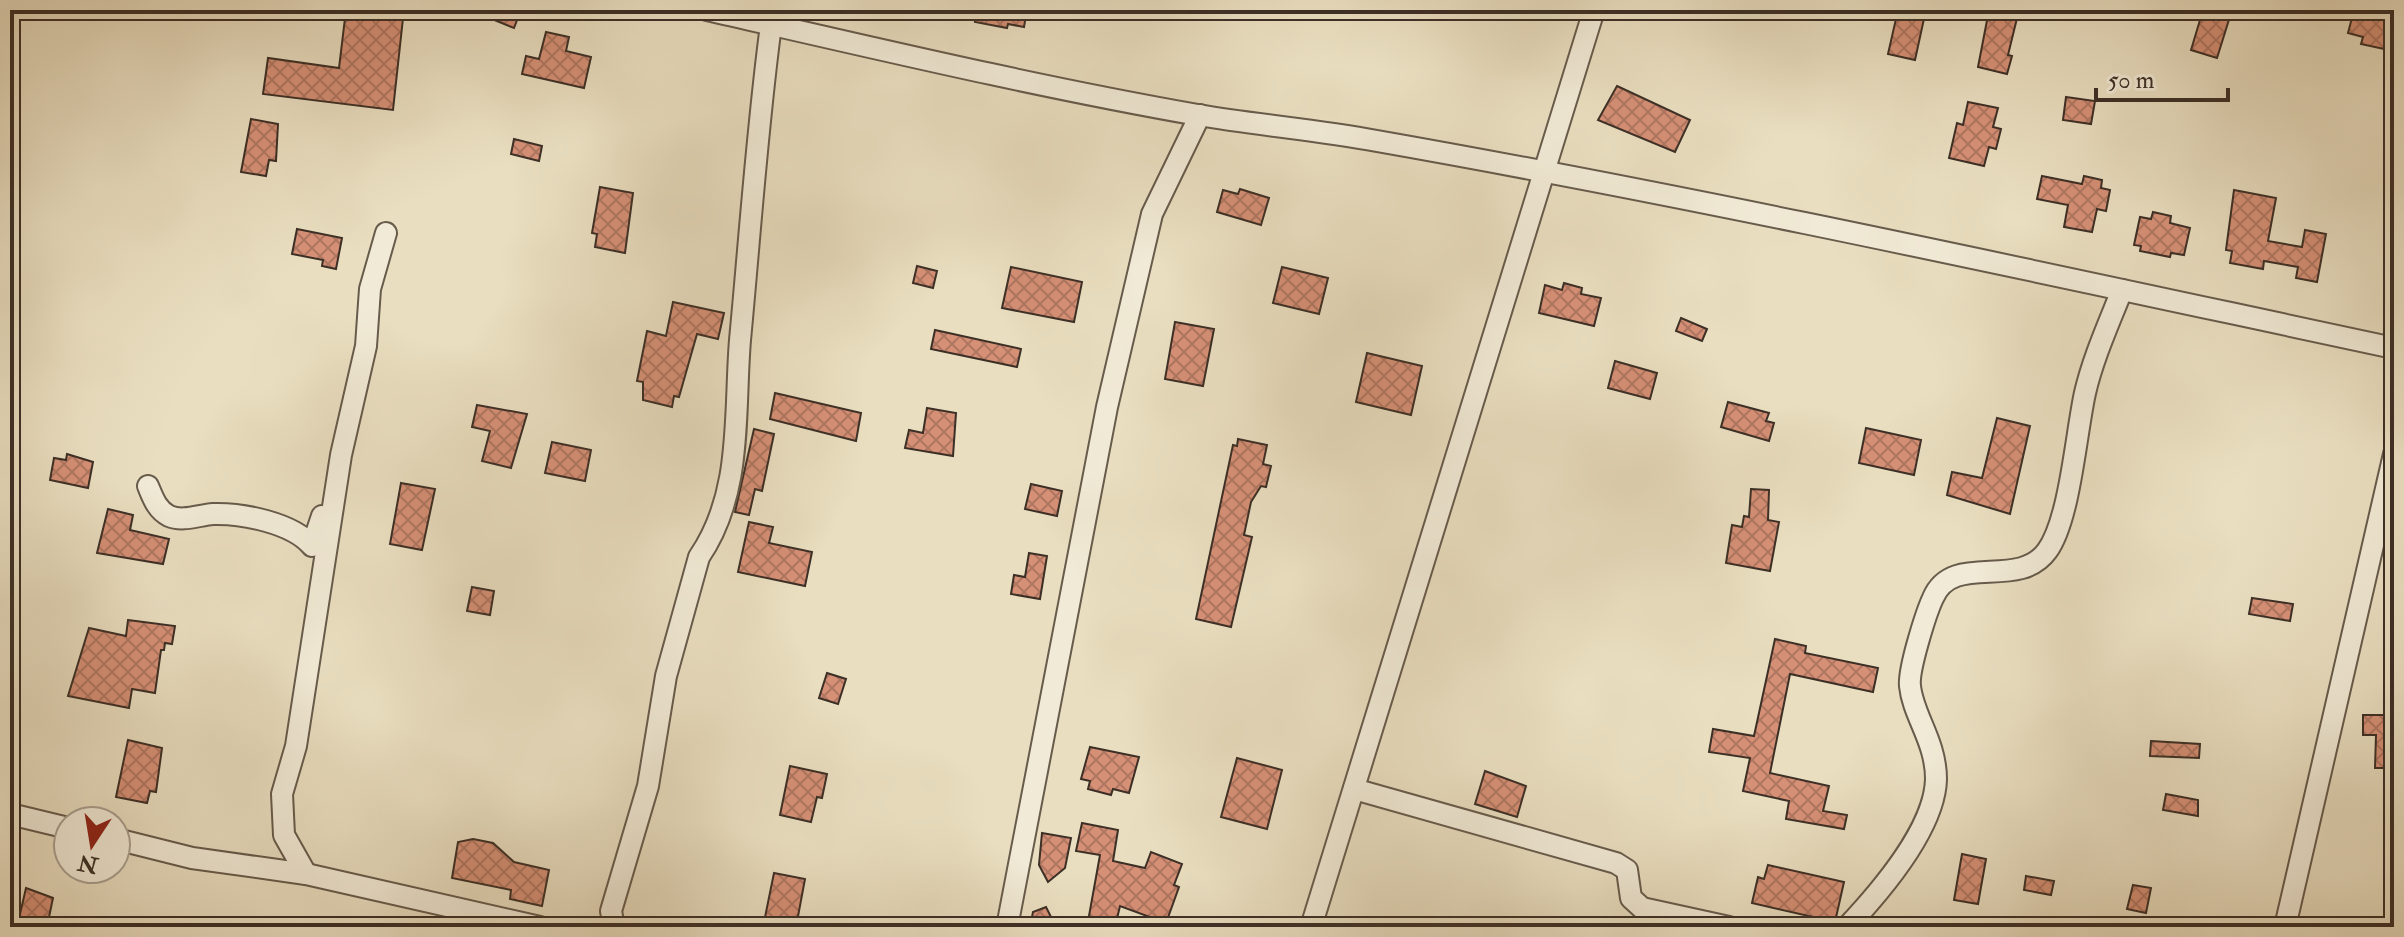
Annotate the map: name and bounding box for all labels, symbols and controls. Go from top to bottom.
scale bar [2096,52,2228,102]
text: 50 m [2108,65,2155,96]
north arrow [52,805,132,885]
text: N [75,848,102,880]

